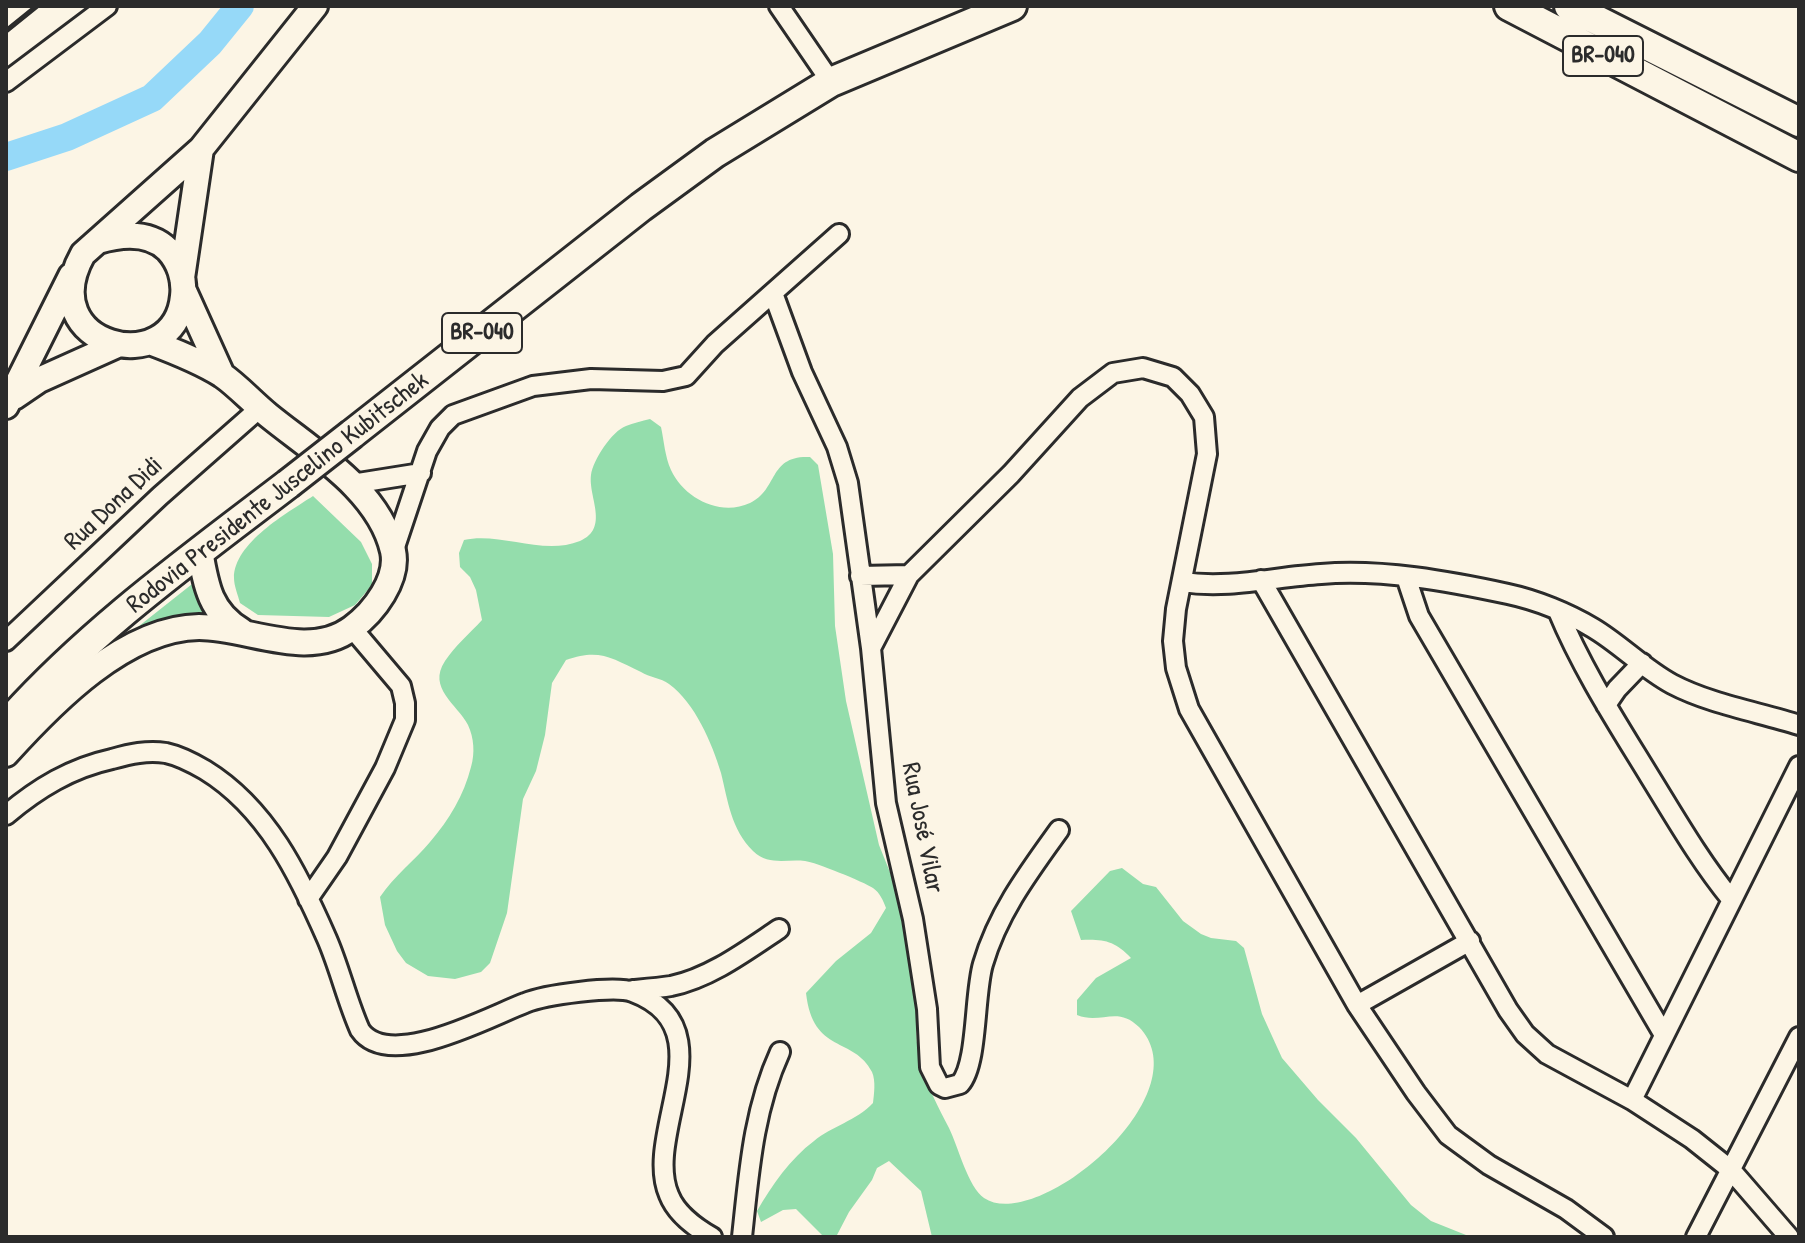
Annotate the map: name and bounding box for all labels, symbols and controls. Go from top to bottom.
road number: BR-040 [1563,36,1643,76]
road number: BR-040 [442,313,522,353]
street label: Rodovia Presidente Juscelino Kubitschek [121,365,435,621]
street label: Rua Dona Didi [58,451,170,557]
street label: Rua José Vilar [894,760,950,896]

